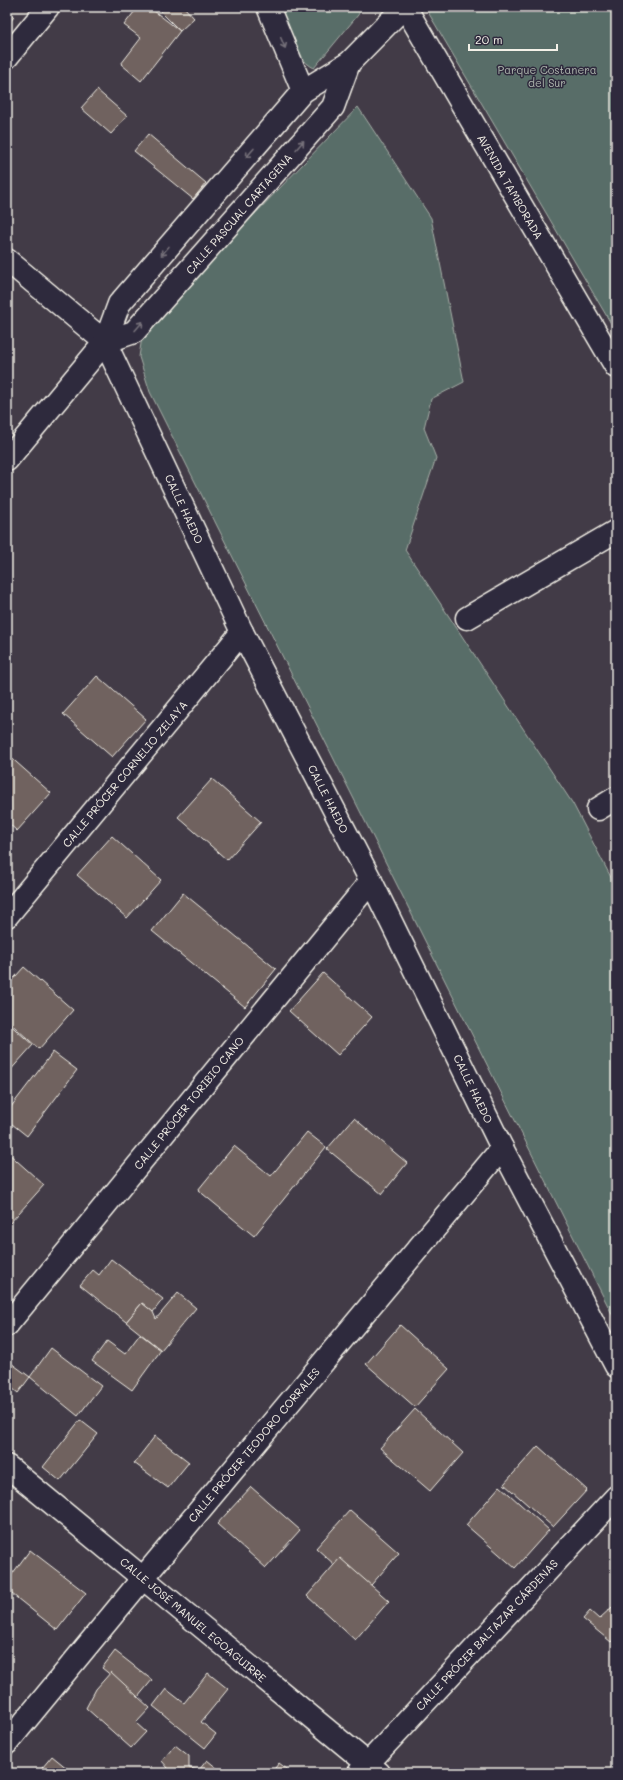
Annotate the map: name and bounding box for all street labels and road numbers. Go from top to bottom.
street label: AVENIDA TAMBORADA [474,132,547,242]
street label: CALLE PASCUAL CARTAGENA [182,150,295,277]
street label: CALLE HAEDO [162,472,207,546]
street label: CALLE PRÓCER CORNELIO ZELAYA [59,697,190,850]
street label: CALLE HAEDO [305,762,352,836]
street label: CALLE PRÓCER TORIBIO CANO [130,1033,247,1172]
street label: CALLE HAEDO [450,1052,497,1126]
street label: CALLE PRÓCER TEODORO CORRALES [184,1364,323,1525]
street label: CALLE JOSÉ MANUEL EGOAGUIRRE [117,1554,270,1685]
street label: CALLE PRÓCER BALTAZAR CÁRDENAS [412,1556,561,1714]

